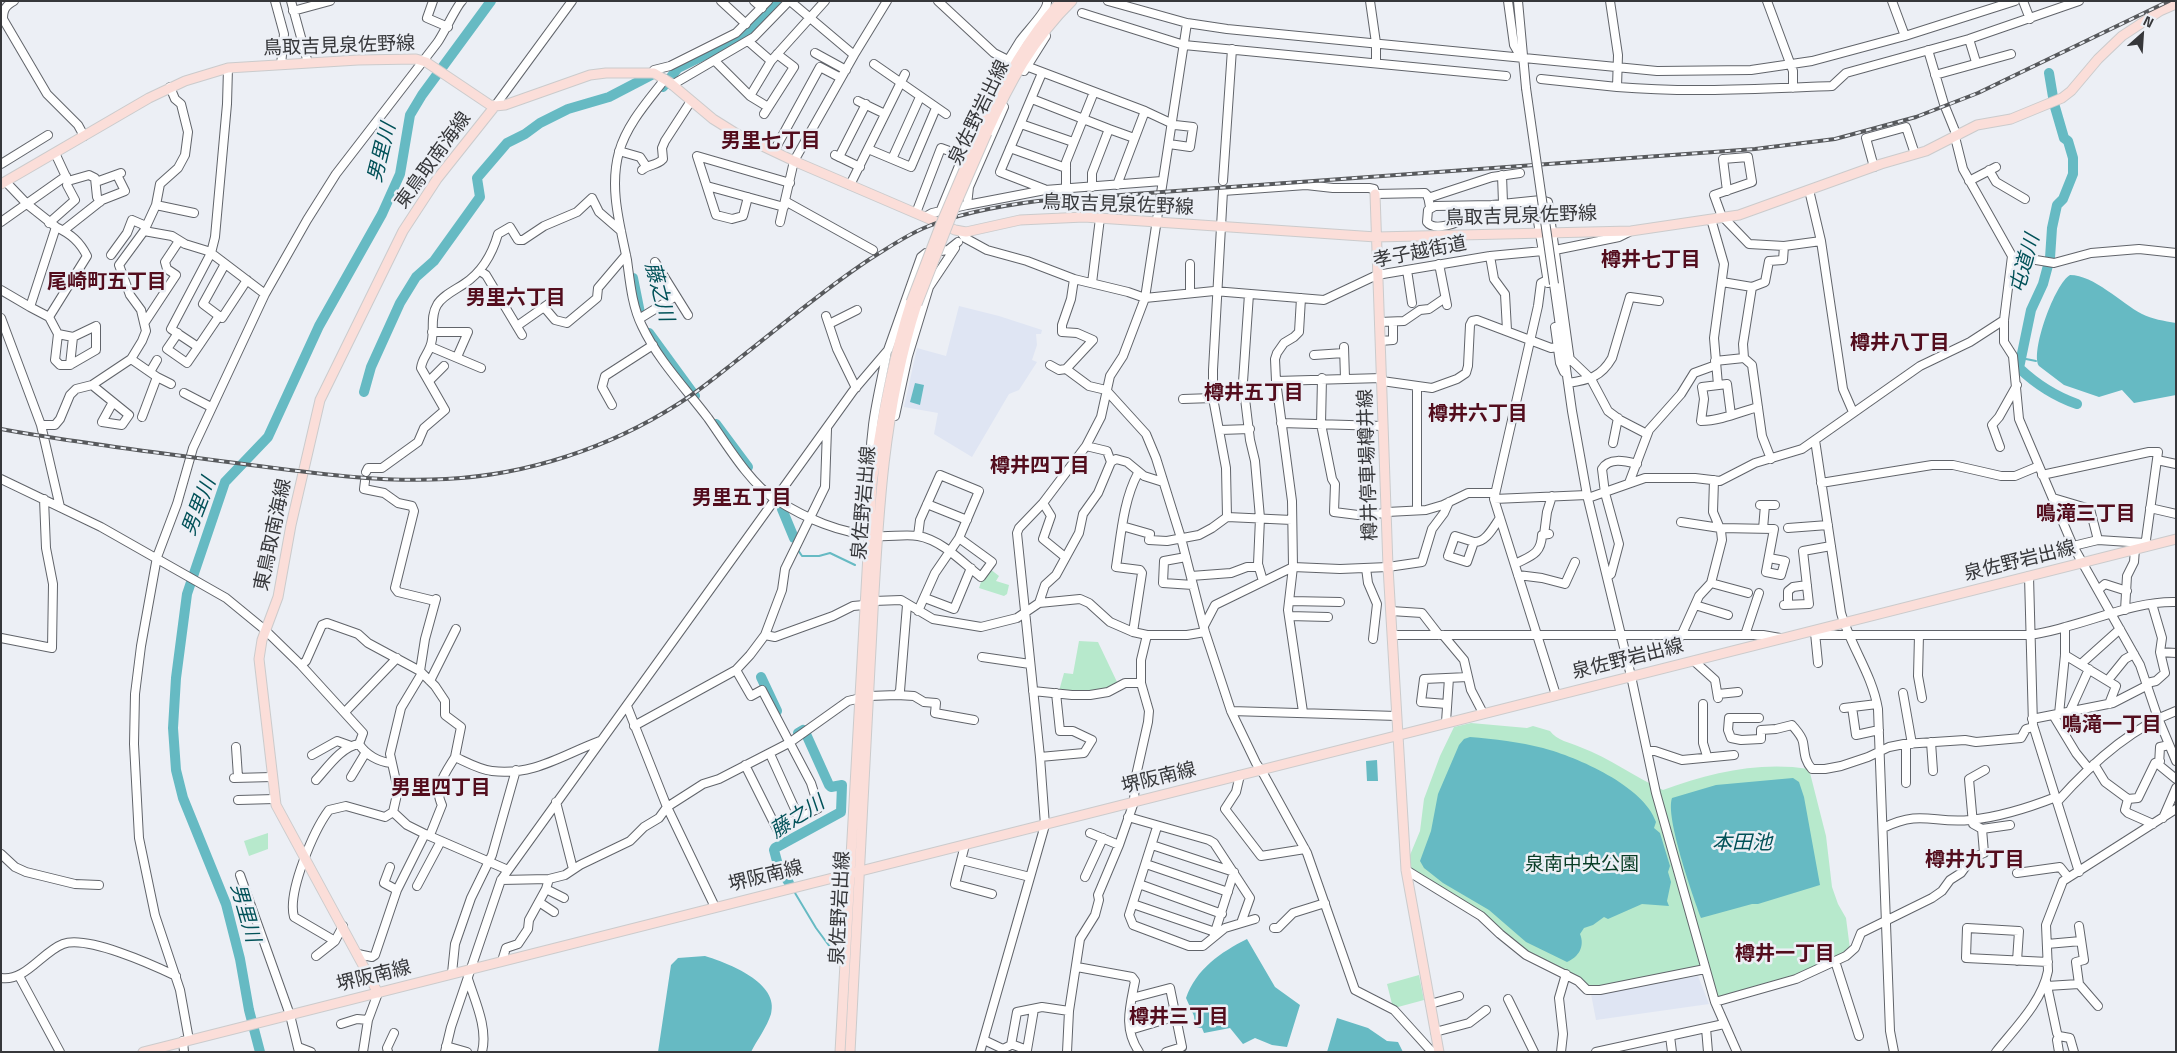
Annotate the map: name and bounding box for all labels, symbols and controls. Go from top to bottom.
north arrow [2117,10,2167,60]
text: N [2140,10,2158,33]
street label: 鳥取吉見泉佐野線 [263,33,415,61]
street label: 泉佐野岩出線 [945,57,1015,169]
street label: 東鳥取南海線 [391,108,477,214]
water label: 男里川 [364,121,402,185]
district label: 男里七丁目 [721,130,821,154]
street label: 鳥取吉見泉佐野線 [1042,192,1194,220]
street label: 鳥取吉見泉佐野線 [1445,203,1597,231]
water label: 屯道川 [2006,232,2046,296]
street label: 孝子越街道 [1371,233,1469,273]
district label: 樽井七丁目 [1601,249,1701,273]
water label: 藤之川 [639,260,677,324]
district label: 尾崎町五丁目 [47,271,167,295]
district label: 男里六丁目 [466,287,566,311]
district label: 樽井八丁目 [1850,332,1950,356]
district label: 樽井五丁目 [1204,382,1304,406]
street label: 樽井停車場樽井線 [1355,389,1383,541]
district label: 樽井六丁目 [1428,403,1528,427]
street label: 泉佐野岩出線 [849,445,881,561]
district label: 樽井四丁目 [990,455,1090,479]
water label: 男里川 [178,475,222,539]
street label: 東鳥取南海線 [251,477,297,593]
district label: 男里五丁目 [692,487,792,511]
district label: 鳴滝三丁目 [2036,503,2136,527]
street label: 泉佐野岩出線 [1962,537,2078,587]
street label: 泉佐野岩出線 [1570,635,1686,685]
district label: 鳴滝一丁目 [2062,714,2162,738]
street label: 堺阪南線 [1119,759,1199,799]
district label: 男里四丁目 [391,777,491,801]
water label: 藤之川 [766,792,830,844]
water label: 本田池 [1712,832,1772,856]
district label: 樽井九丁目 [1925,849,2025,873]
street label: 泉佐野岩出線 [827,850,855,966]
park label: 泉南中央公園 [1525,854,1639,876]
street label: 堺阪南線 [726,857,806,897]
water label: 男里川 [224,881,264,945]
district label: 樽井一丁目 [1735,943,1835,967]
street label: 堺阪南線 [334,957,414,997]
district label: 樽井三丁目 [1129,1006,1229,1030]

